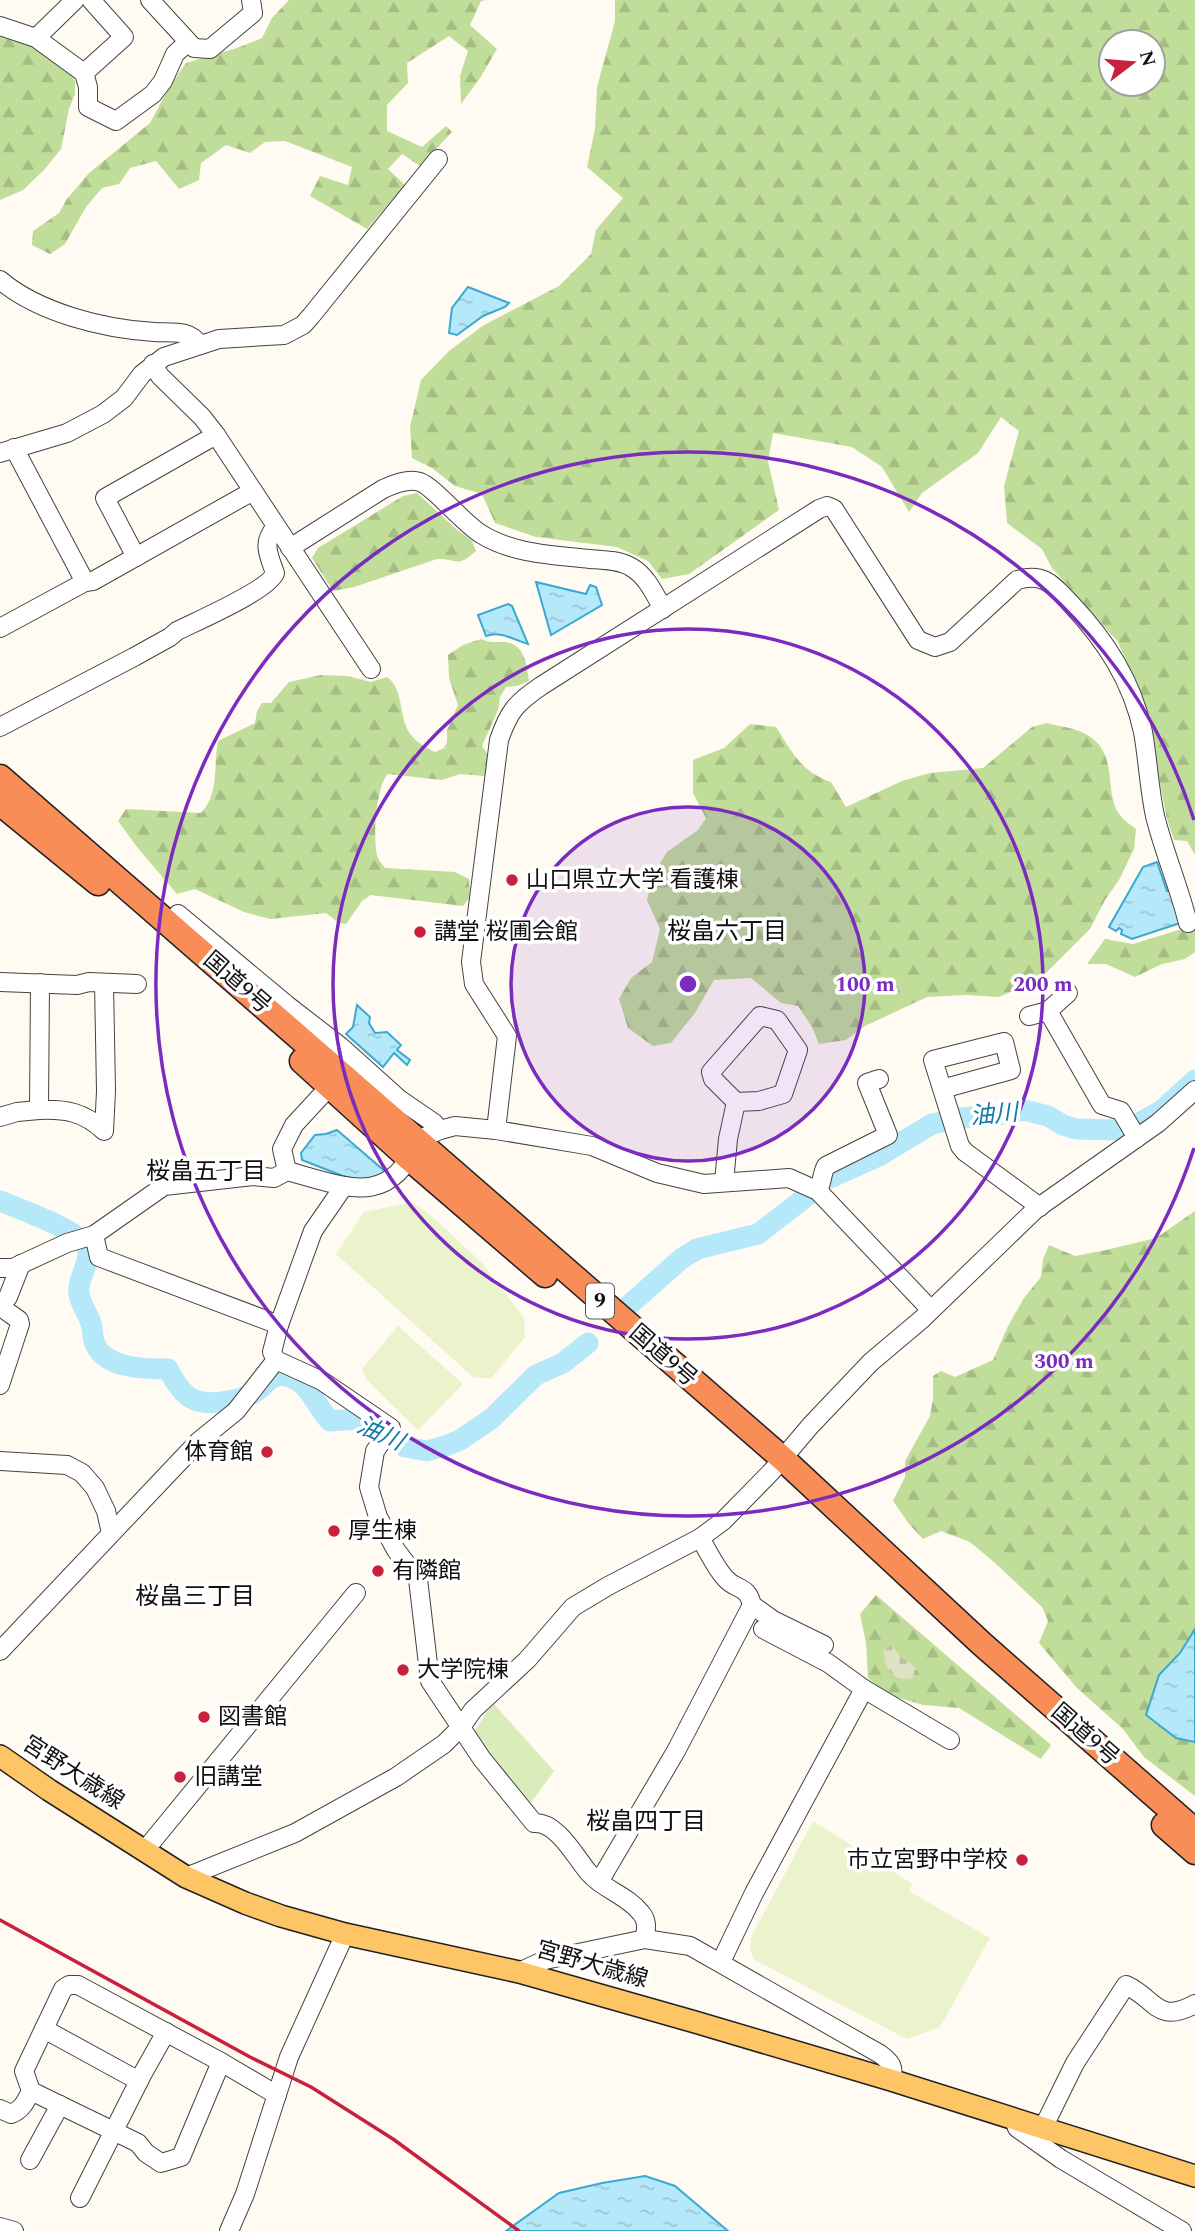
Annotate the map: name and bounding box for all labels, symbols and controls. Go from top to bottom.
north arrow [1097,28,1167,98]
text: N [1131,47,1163,70]
place label: 山口県立大学 看護棟 [526,863,739,898]
marker: 山口県立大学 看護棟 [504,872,520,888]
district label: 桜畠六丁目 [667,914,787,950]
place label: 講堂 桜圃会館 [434,915,578,950]
marker: 講堂 桜圃会館 [412,924,428,940]
street label: 国道9号 [195,943,279,1023]
text: 100 m [835,969,895,1001]
text: 200 m [1013,969,1073,1001]
centre of rings [676,972,700,996]
water label: 油川 [969,1095,1022,1135]
district label: 桜畠五丁目 [146,1154,266,1190]
road number: 9 [586,1284,614,1318]
street label: 国道9号 [621,1316,705,1396]
text: 300 m [1034,1346,1094,1378]
water label: 油川 [351,1408,412,1461]
place label: 体育館 [184,1435,253,1470]
marker: 体育館 [259,1444,275,1460]
place label: 厚生棟 [348,1514,417,1549]
marker: 厚生棟 [326,1523,342,1539]
place label: 有隣館 [392,1554,461,1589]
marker: 有隣館 [370,1563,386,1579]
district label: 桜畠三丁目 [135,1579,255,1615]
place label: 大学院棟 [417,1653,509,1688]
marker: 大学院棟 [395,1662,411,1678]
street label: 国道9号 [1043,1695,1127,1775]
place label: 図書館 [218,1700,287,1735]
marker: 図書館 [196,1709,212,1725]
street label: 宮野大歳線 [15,1727,131,1819]
place label: 旧講堂 [194,1760,263,1795]
marker: 旧講堂 [172,1769,188,1785]
district label: 桜畠四丁目 [586,1804,706,1840]
place label: 市立宮野中学校 [847,1843,1008,1878]
marker: 市立宮野中学校 [1014,1852,1030,1868]
street label: 宮野大歳線 [532,1932,652,1998]

